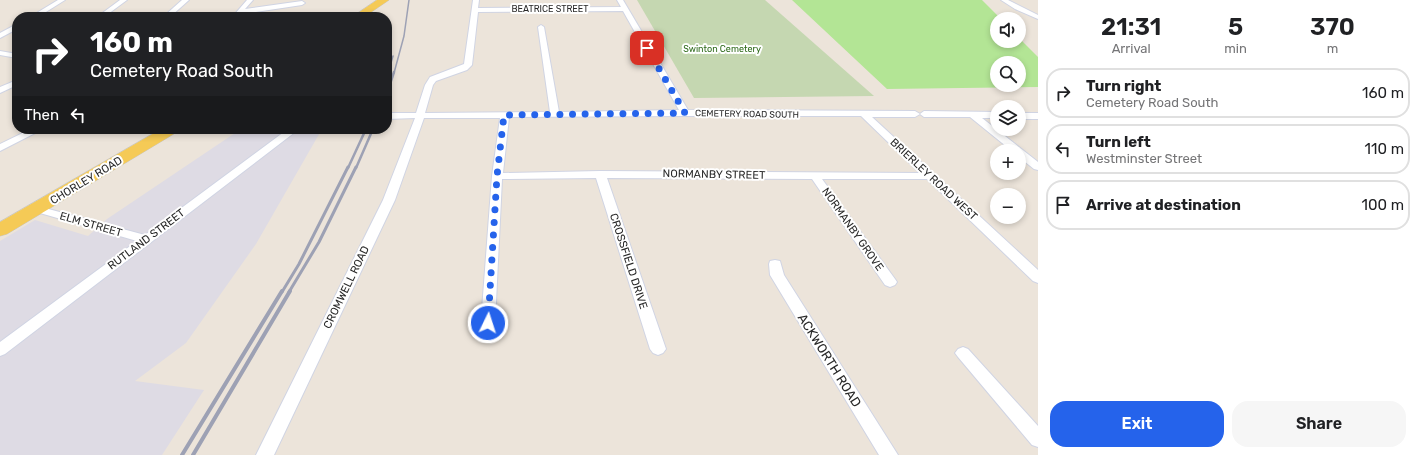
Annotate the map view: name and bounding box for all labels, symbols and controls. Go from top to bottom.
street label: BEATRICE STREET [512,4,588,14]
map controls [990,12,1026,224]
button: sound [990,12,1026,48]
text: 21:31 [1101,13,1161,41]
text: 5 [1228,13,1243,41]
text: 370 [1310,13,1355,41]
text: 160 m [90,26,173,59]
icon: right [24,28,76,80]
pin [630,31,664,65]
icon: arrive [636,37,658,59]
text: Arrival [1112,41,1151,56]
text: min [1224,41,1247,56]
text: m [1327,41,1338,56]
park label: Swinton Cemetery [683,44,761,54]
button: search [990,56,1026,92]
text: Cemetery Road South [90,60,273,82]
text: Turn right [1086,77,1161,95]
icon: right [1052,82,1074,104]
text: 160 m [1362,84,1404,102]
text: Cemetery Road South [1086,95,1218,110]
button: layers [990,100,1026,136]
icon: left [67,104,89,126]
text: Then [24,106,59,124]
street label: CEMETERY ROAD SOUTH [695,108,799,120]
text: Turn left [1086,133,1151,151]
street label: BRIERLEY ROAD WEST [887,136,980,224]
icon: left [1052,138,1074,160]
text: 110 m [1365,140,1404,158]
button: + [990,144,1026,180]
text: Westminster Street [1086,151,1202,166]
street label: CHORLEY ROAD [48,154,125,207]
street label: NORMANBY STREET [663,167,766,182]
street label: NORMANBY GROVE [819,185,886,274]
button: − [990,188,1026,224]
icon: arrive [1052,194,1074,216]
text: Arrive at destination [1086,196,1241,214]
text: 100 m [1362,196,1404,214]
street label: RUTLAND STREET [105,206,188,273]
street label: ELM STREET [58,209,124,240]
street label: CROSSFIELD DRIVE [607,212,650,311]
street label: CROMWELL ROAD [321,244,372,331]
position arrow [467,302,509,344]
street label: ACKWORTH ROAD [795,311,864,410]
button: Exit [1050,401,1224,447]
button: Share [1232,401,1406,447]

